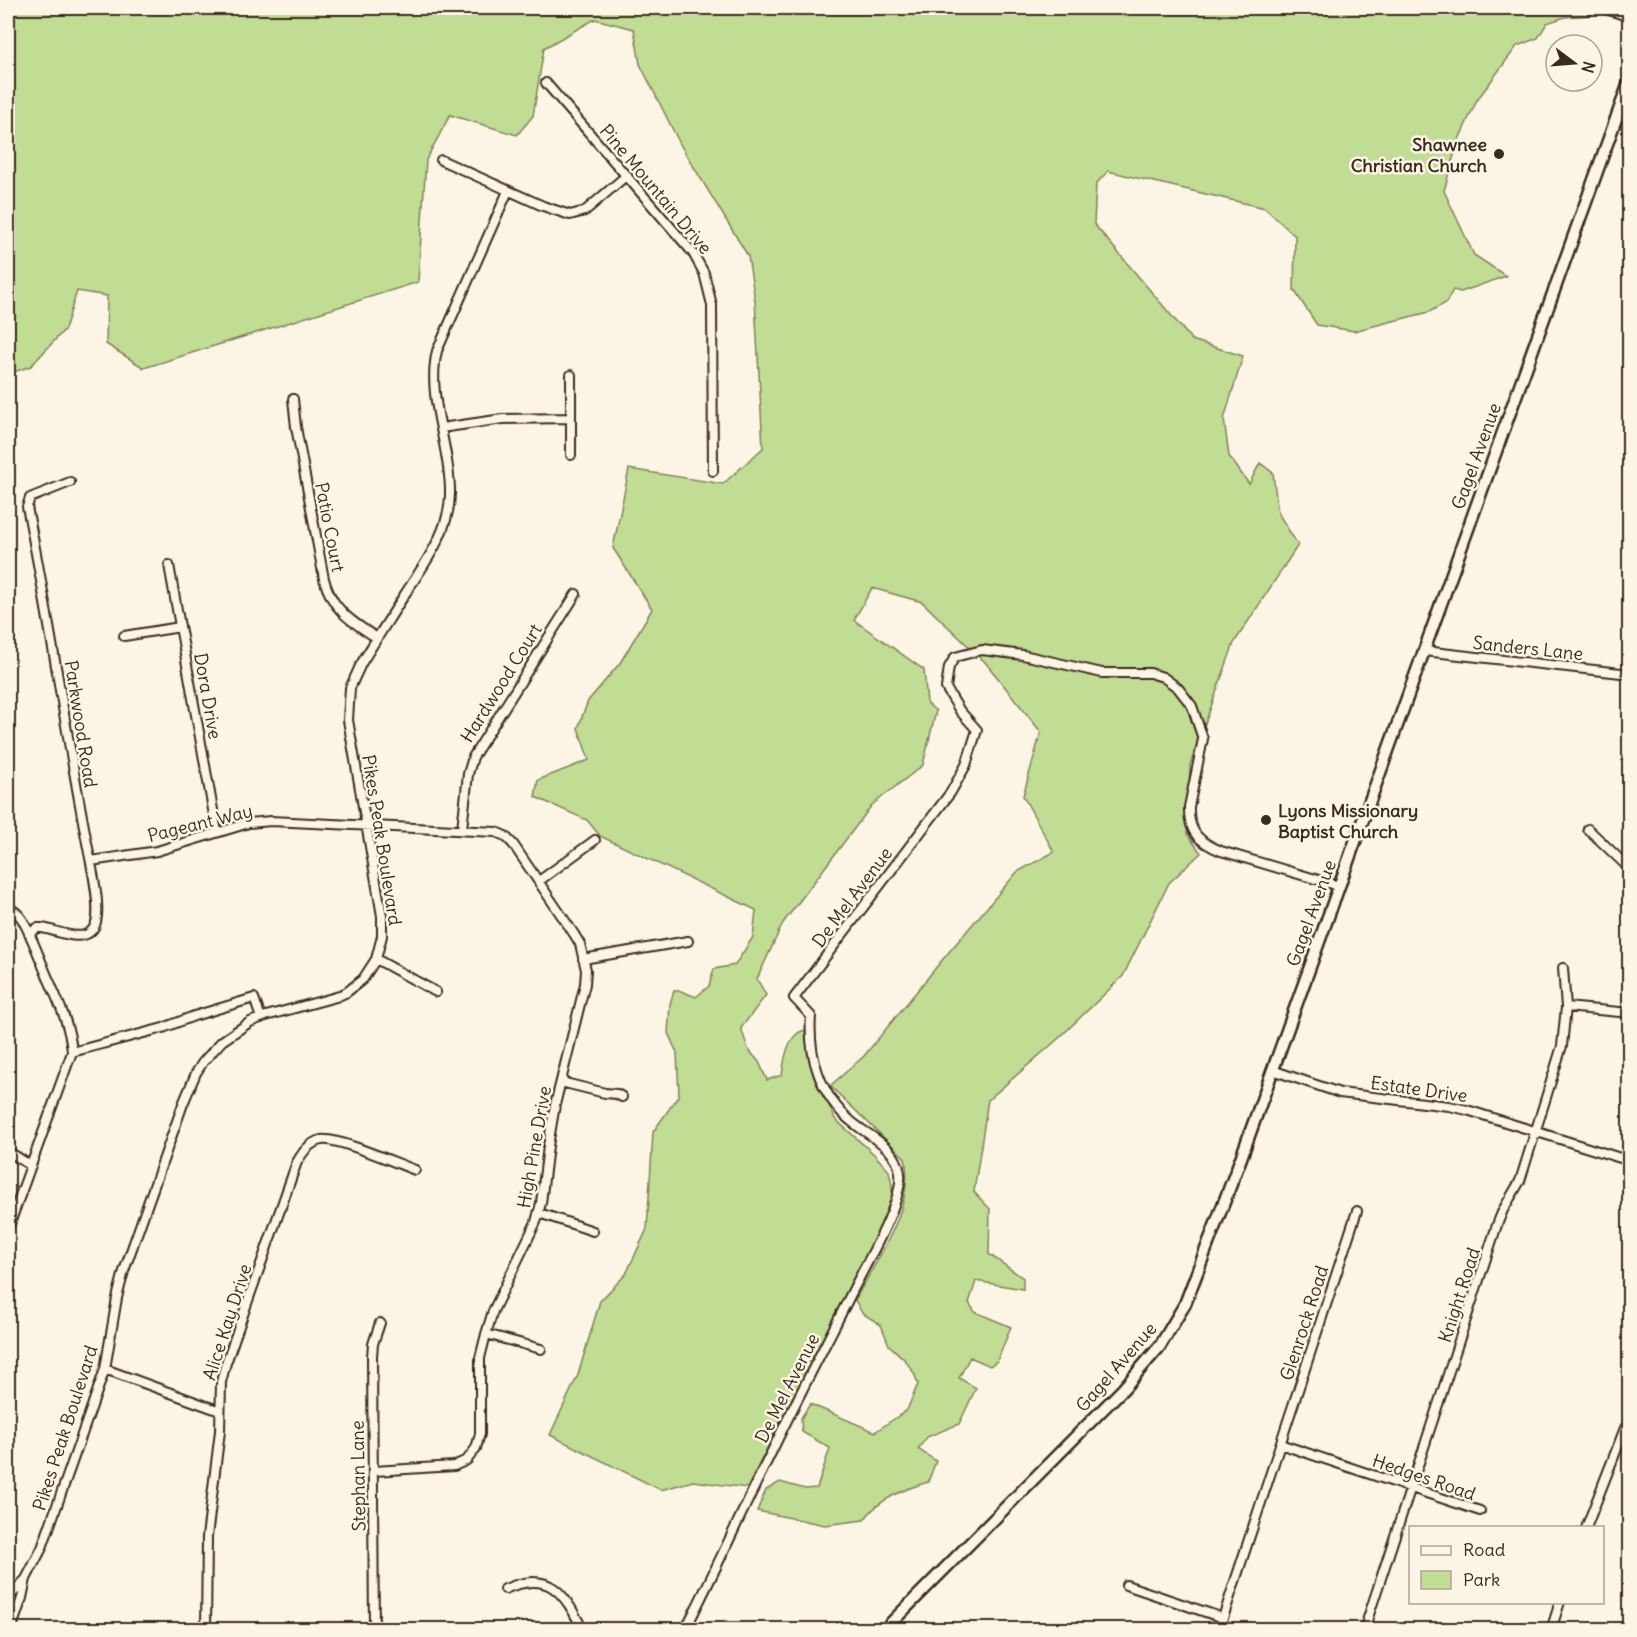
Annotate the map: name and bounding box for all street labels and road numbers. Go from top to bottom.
street label: Pine Mountain Drive [595,119,717,259]
street label: Gagel Avenue [1446,400,1506,512]
street label: Patio Court [310,480,350,574]
street label: Hardwood Court [455,619,547,747]
street label: Sanders Lane [1472,631,1584,665]
street label: Dora Drive [189,651,227,741]
street label: Parkwood Road [60,659,102,790]
street label: Pikes Peak Boulevard [357,753,407,927]
street label: Pageant Way [145,799,255,847]
street label: De Mel Avenue [807,842,897,952]
street label: Gagel Avenue [1281,857,1341,969]
street label: Estate Drive [1369,1071,1469,1107]
street label: High Pine Drive [512,1084,556,1210]
street label: Knight Road [1433,1244,1485,1345]
street label: Alice Kay Drive [197,1261,257,1383]
street label: Glenrock Road [1275,1262,1333,1383]
street label: Gagel Avenue [1071,1317,1161,1417]
street label: De Mel Avenue [750,1330,824,1446]
street label: Pikes Peak Boulevard [27,1342,103,1514]
street label: Stephan Lane [346,1420,370,1532]
street label: Hedges Road [1369,1449,1479,1506]

